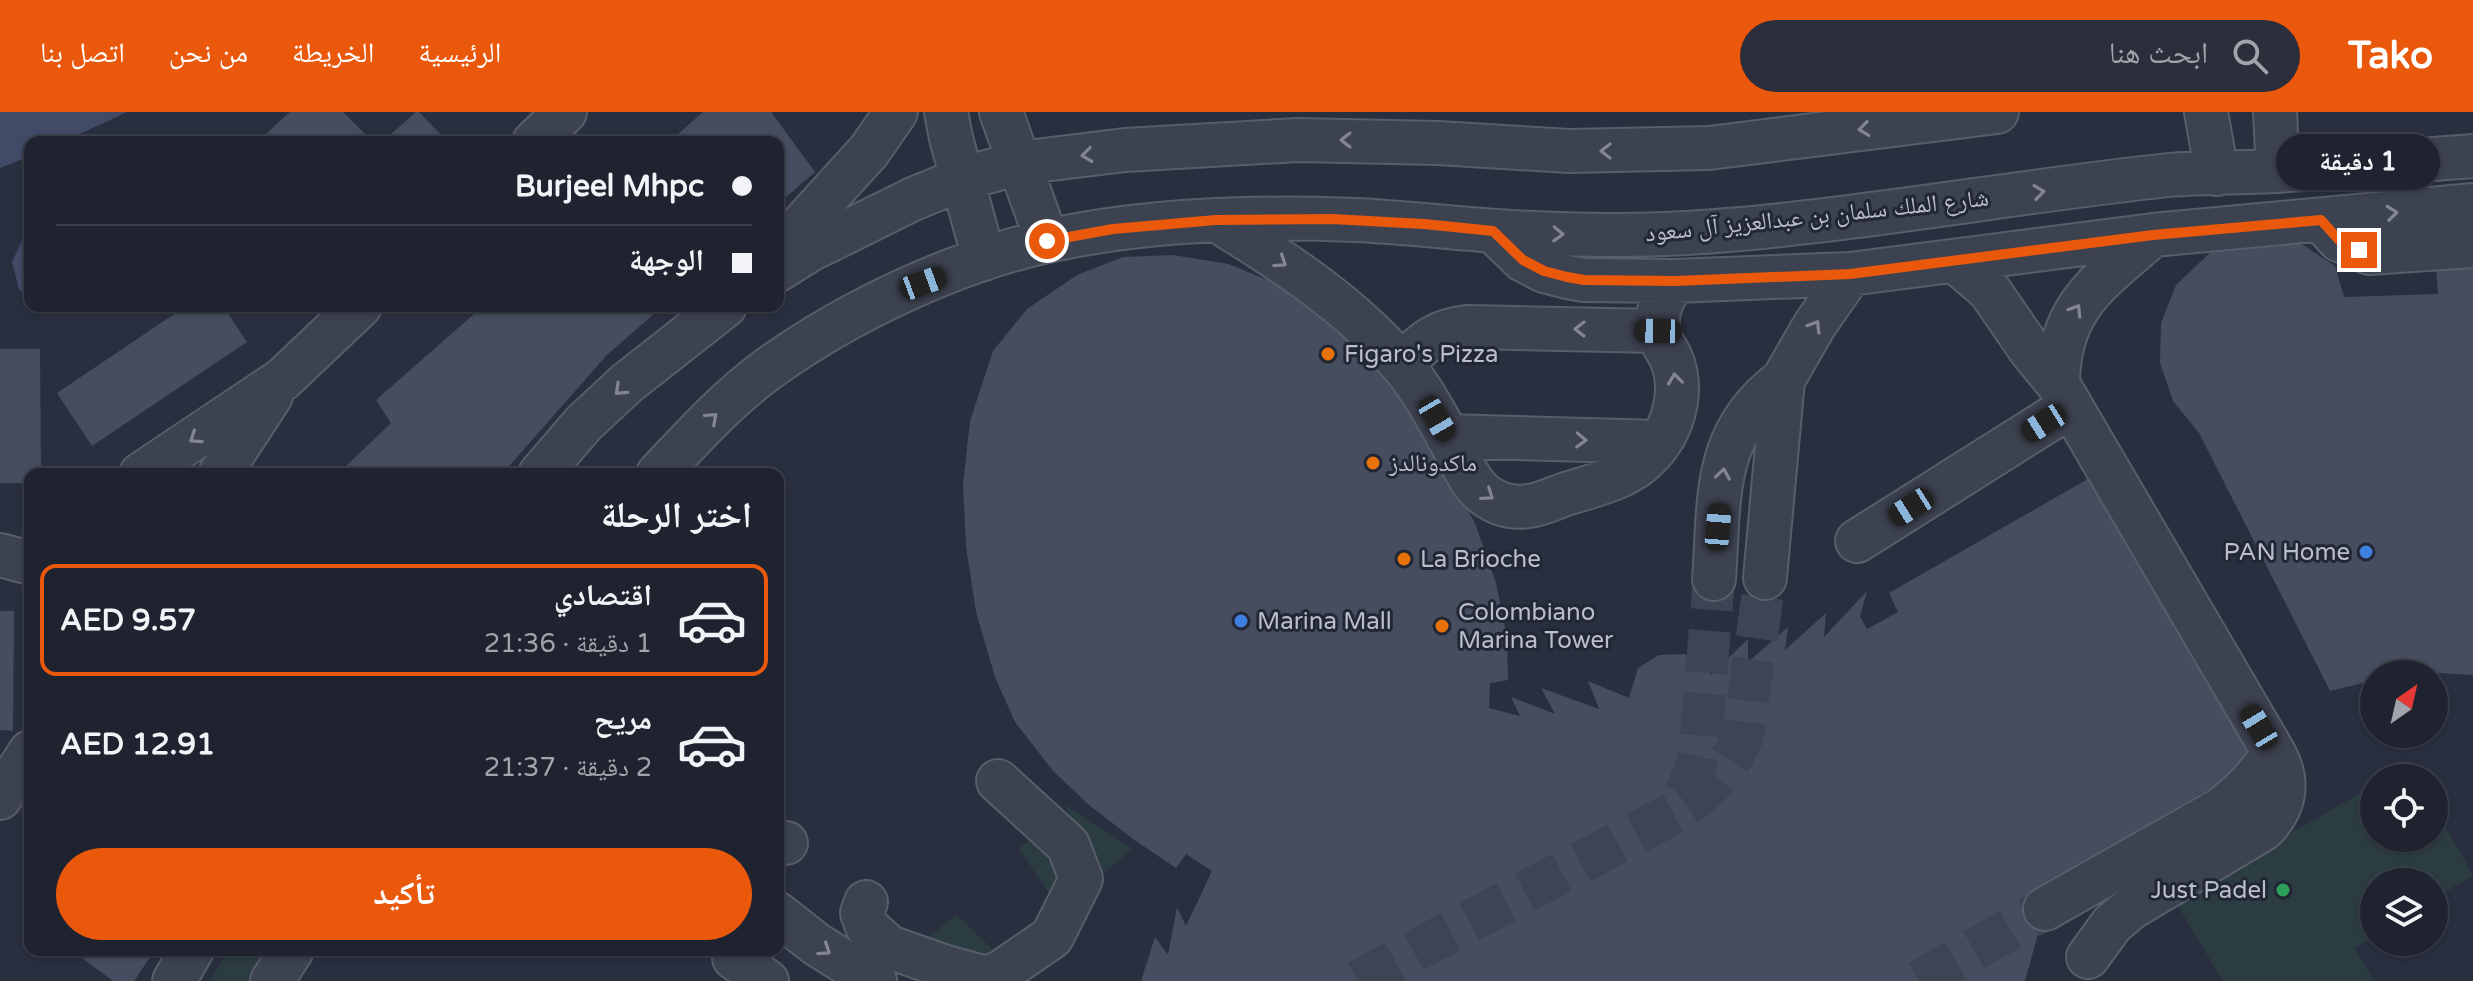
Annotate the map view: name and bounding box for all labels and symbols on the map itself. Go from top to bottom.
one-way arrow [1858,120,1871,137]
one-way arrow [1339,131,1352,149]
callout: 1 دقيقة [2277,134,2441,190]
one-way arrow [1599,142,1612,160]
one-way arrow [1080,146,1093,163]
one-way arrow [2033,183,2046,200]
street label: شارع الملك سلمان بن عبدالعزيز آل سعود [1644,184,1990,248]
one-way arrow [2386,205,2399,222]
route start [1029,223,1065,259]
one-way arrow [1552,226,1565,243]
route end [2341,232,2377,268]
one-way arrow [1273,252,1287,267]
car [896,264,950,302]
one-way arrow [2067,305,2082,319]
car [1634,319,1682,343]
one-way arrow [1573,320,1586,338]
one-way arrow [1805,320,1820,335]
place label: Figaro's Pizza [1344,340,1498,369]
marker: Figaro's Pizza [1319,345,1337,363]
one-way arrow [1667,372,1684,386]
one-way arrow [615,380,629,395]
car [1415,392,1459,446]
car [2017,400,2071,446]
one-way arrow [703,413,717,428]
one-way arrow [190,428,204,443]
one-way arrow [1575,431,1588,448]
place label: ماكدونالدز [1388,449,1477,478]
marker: ماكدونالدز [1364,454,1382,472]
one-way arrow [1714,467,1731,481]
car [1884,484,1938,530]
one-way arrow [1479,485,1493,500]
car [1704,502,1732,552]
place label: PAN Home [2224,538,2350,567]
marker: PAN Home [2357,543,2375,561]
place label: La Brioche [1420,545,1541,574]
marker: La Brioche [1395,550,1413,568]
place label: Colombiano Marina Tower [1458,598,1614,655]
place label: Marina Mall [1257,607,1392,636]
marker: Marina Mall [1232,612,1250,630]
marker: Colombiano Marina Tower [1433,617,1451,635]
north arrow [2360,660,2448,748]
car [2236,700,2282,754]
place label: Just Padel [2151,876,2267,905]
marker: Just Padel [2274,881,2292,899]
one-way arrow [816,940,830,955]

